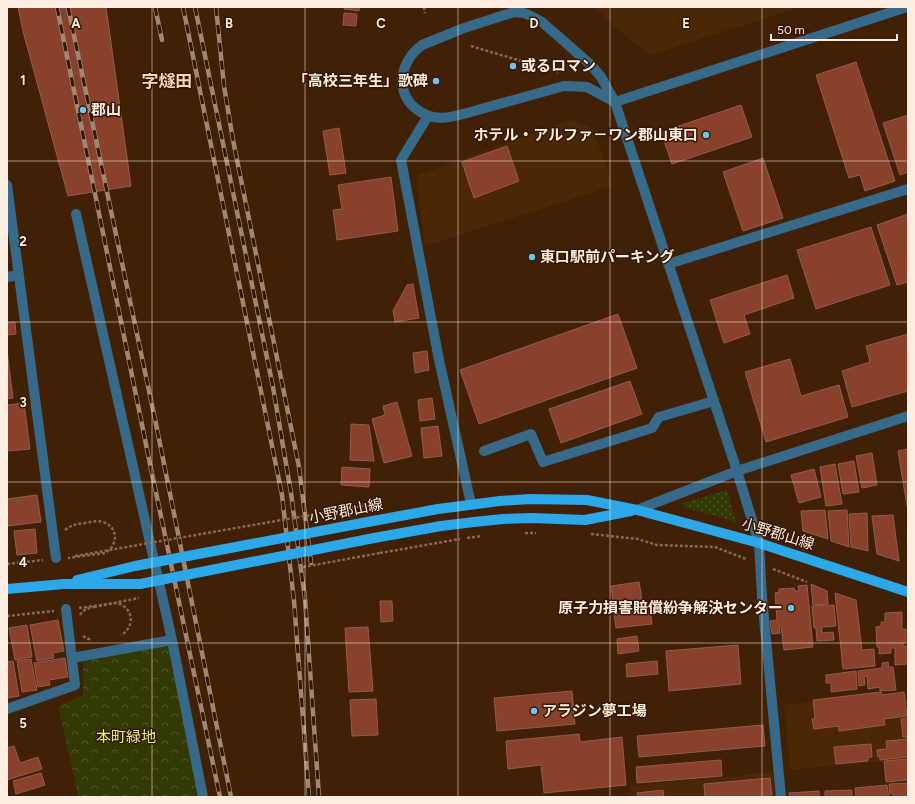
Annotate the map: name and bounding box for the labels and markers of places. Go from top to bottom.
place label: 或るロマン [521,57,596,75]
marker: 或るロマン [508,61,518,71]
place label: 「高校三年生」歌碑 [293,72,428,90]
marker: 「高校三年生」歌碑 [431,76,441,86]
place label: 郡山 [91,101,121,119]
marker: 郡山 [78,105,88,115]
place label: ホテル・アルファ－ワン郡山東口 [473,126,698,144]
marker: ホテル・アルファ－ワン郡山東口 [701,130,711,140]
place label: 東口駅前パーキング [540,248,675,266]
marker: 東口駅前パーキング [527,252,537,262]
place label: 原子力損害賠償紛争解決センター [558,599,783,617]
marker: 原子力損害賠償紛争解決センター [786,603,796,613]
place label: アラジン夢工場 [542,702,647,720]
marker: アラジン夢工場 [529,706,539,716]

